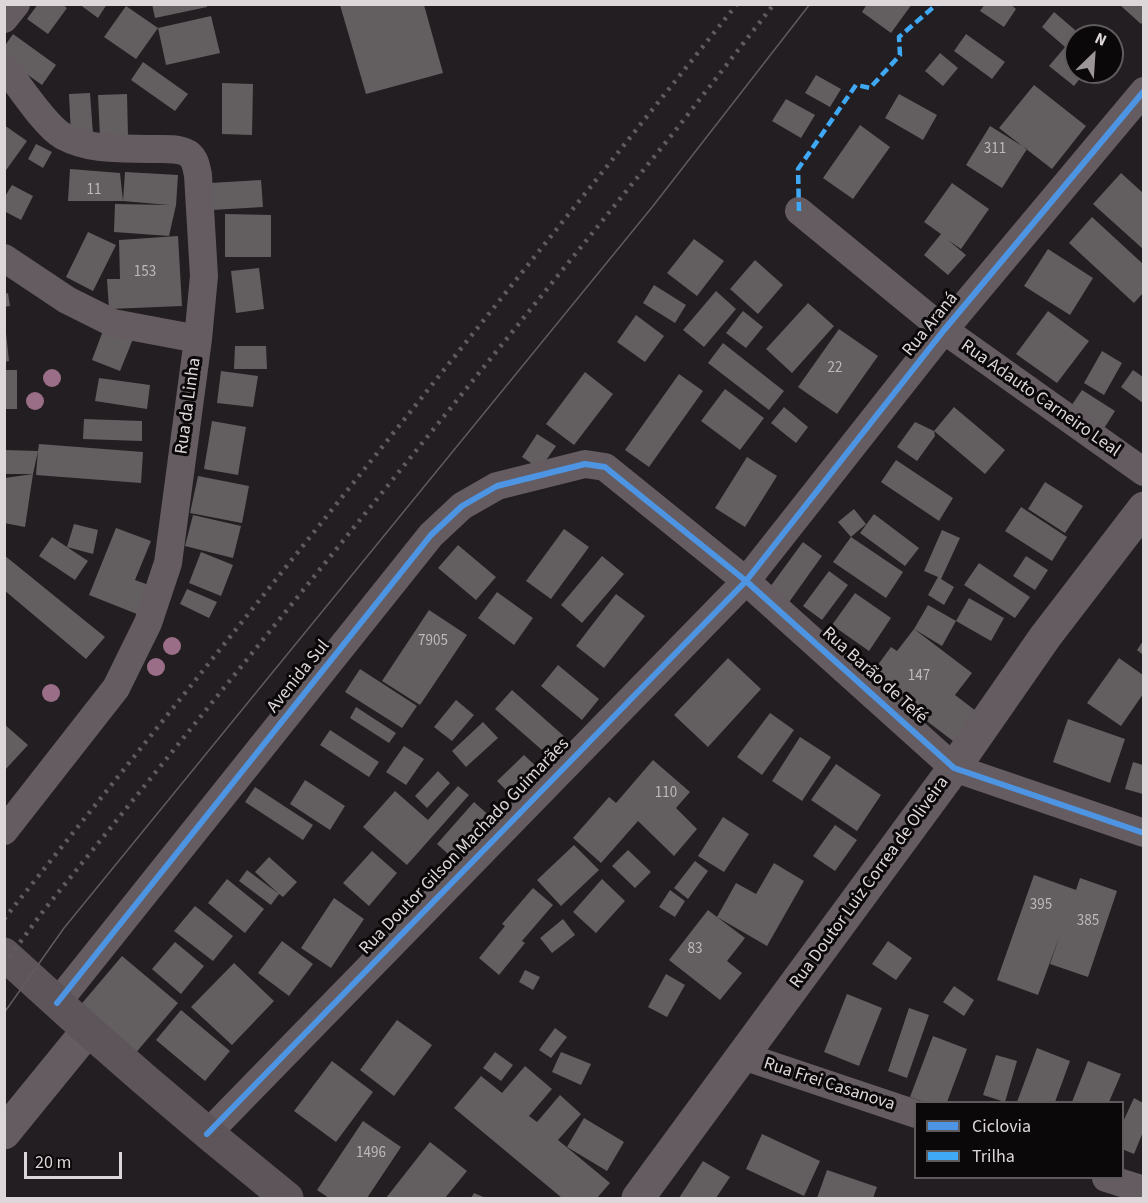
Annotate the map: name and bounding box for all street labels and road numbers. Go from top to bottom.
street label: Rua Araná [899,289,963,361]
street label: Rua Adauto Carneiro Leal [956,336,1124,462]
street label: Rua da Linha [172,356,206,456]
street label: Rua Barão de Tefé [817,623,931,729]
street label: Avenida Sul [263,636,335,718]
street label: Rua Doutor Gilson Machado Guimarães [356,734,574,960]
street label: Rua Doutor Luiz Correa de Oliveira [786,773,954,993]
street label: Rua Frei Casanova [761,1054,897,1116]

